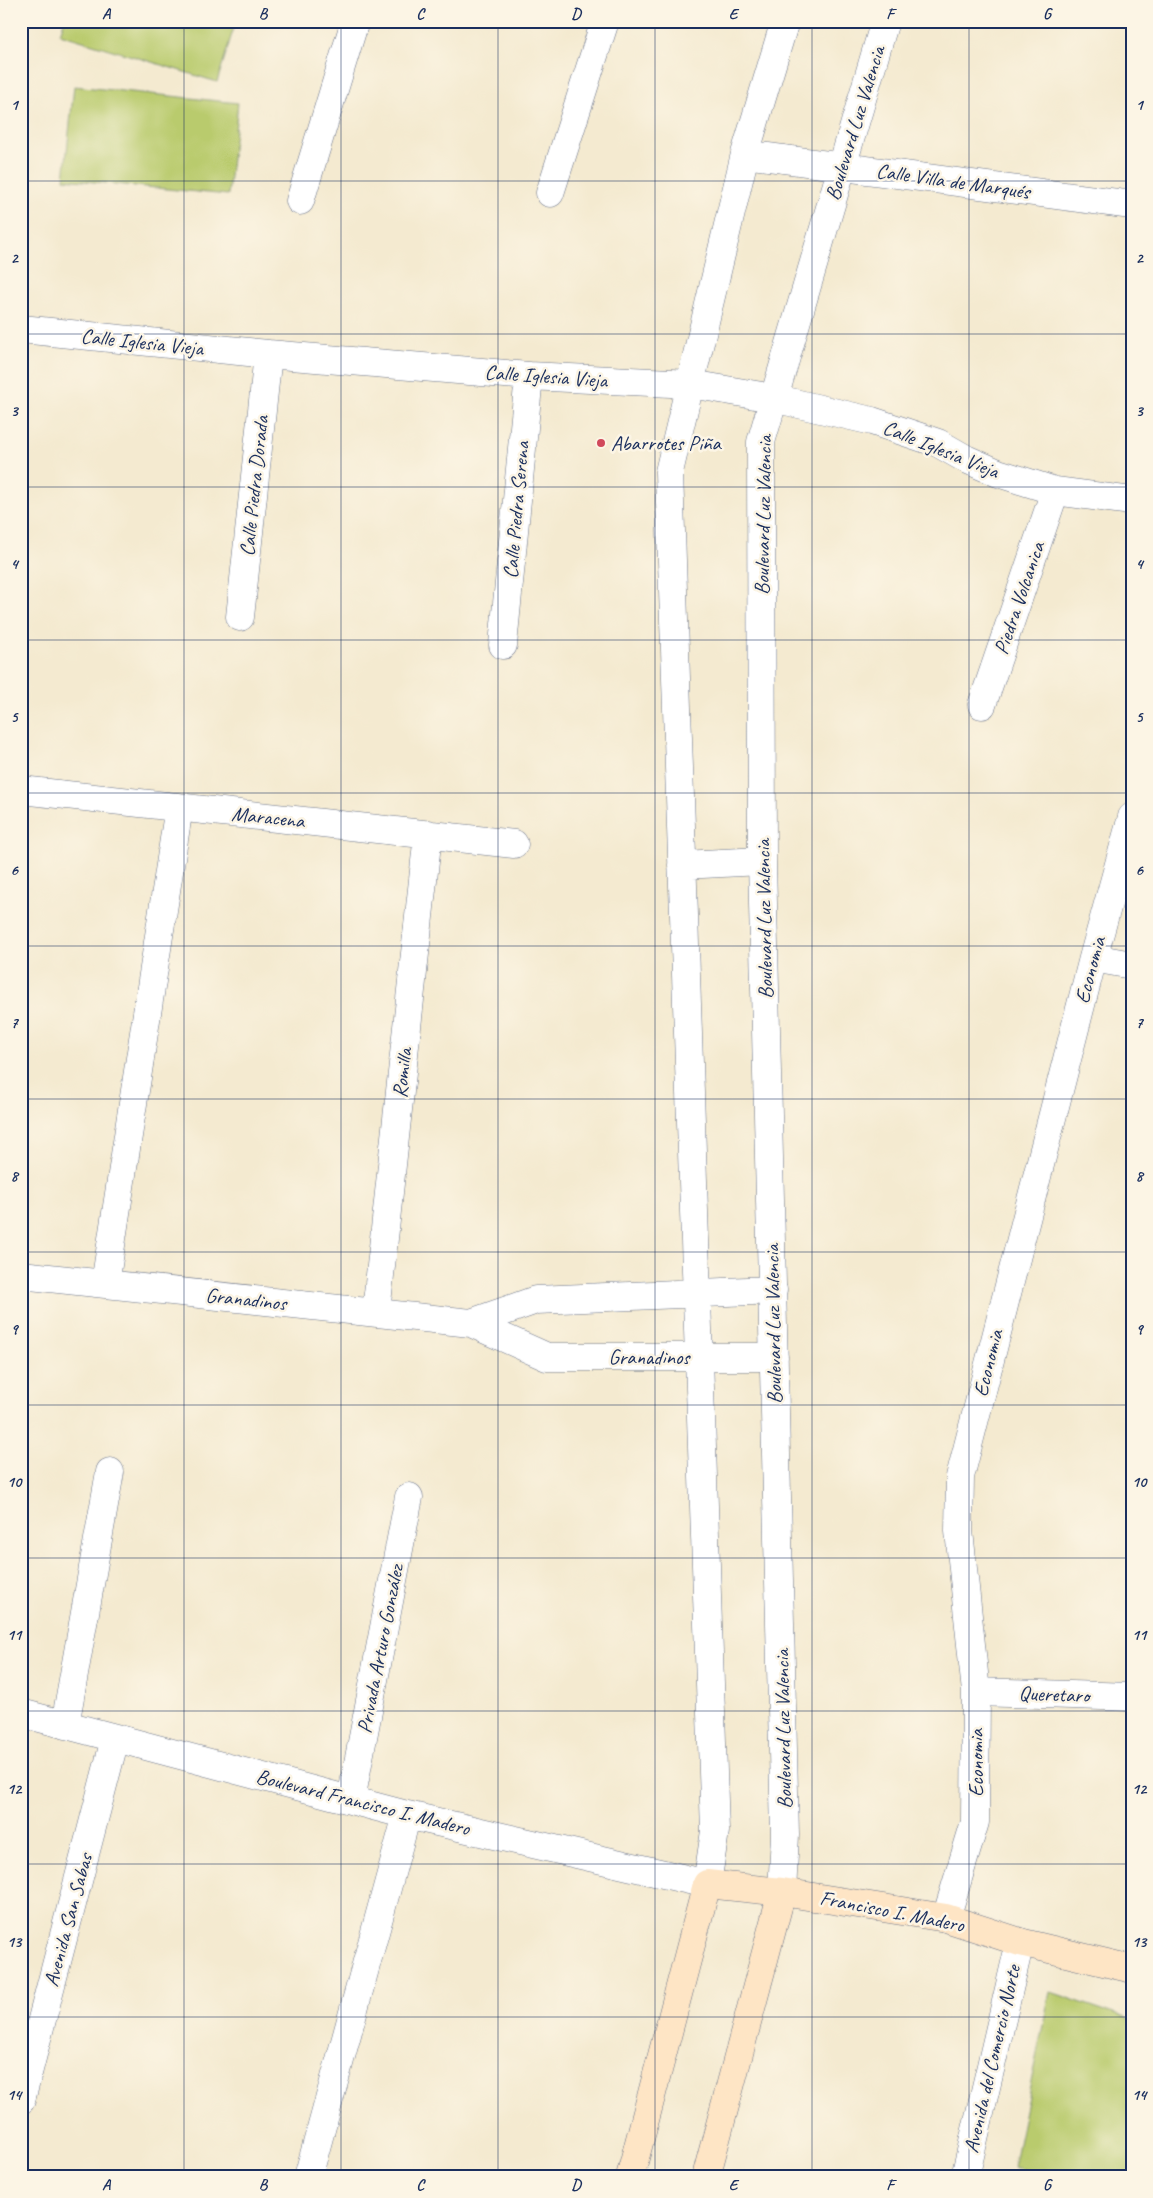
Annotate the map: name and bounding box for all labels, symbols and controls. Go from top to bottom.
text: A [102,4,112,24]
text: B [259,4,269,24]
text: C [416,4,426,24]
text: D [571,4,582,24]
text: E [729,4,740,24]
text: F [886,4,897,24]
text: G [1043,4,1053,24]
street label: Boulevard Luz Valencia [819,41,891,203]
text: 1 [10,95,19,115]
text: 1 [1135,95,1144,115]
street label: Calle Villa de Marqués [875,157,1033,205]
text: 2 [10,248,19,268]
text: 2 [1135,248,1144,268]
street label: Calle Iglesia Vieja [80,323,206,362]
street label: Calle Iglesia Vieja [484,359,610,393]
text: 3 [10,401,19,421]
text: 3 [1135,401,1144,421]
street label: Calle Piedra Dorada [234,413,274,557]
street label: Calle Iglesia Vieja [879,414,1004,485]
place label: Abarrotes Piña [611,430,723,456]
street label: Boulevard Luz Valencia [749,433,777,595]
marker: Abarrotes Piña [595,437,607,449]
street label: Calle Piedra Serena [497,439,535,580]
street label: Piedra Volcanica [988,537,1051,658]
text: 4 [10,554,19,574]
text: 4 [1135,554,1144,574]
text: 5 [11,707,20,727]
text: 5 [1136,707,1145,727]
street label: Maracena [230,800,308,834]
street label: Boulevard Luz Valencia [750,837,778,999]
text: 6 [10,860,19,880]
text: 6 [1135,860,1144,880]
street label: Economia [1069,932,1112,1006]
text: 7 [10,1013,19,1033]
text: 7 [1135,1013,1144,1033]
street label: Romilla [386,1044,418,1099]
text: 8 [10,1166,19,1186]
text: 8 [1135,1166,1144,1186]
street label: Boulevard Luz Valencia [759,1242,787,1404]
street label: Granadinos [204,1282,289,1316]
text: 9 [10,1319,19,1339]
text: 9 [1135,1319,1144,1339]
street label: Economia [967,1325,1009,1399]
street label: Granadinos [609,1344,691,1370]
text: 10 [7,1472,23,1492]
text: 10 [1132,1472,1148,1492]
street label: Privada Arturo González [351,1560,410,1736]
text: 11 [7,1625,23,1645]
text: 11 [1132,1625,1148,1645]
street label: Boulevard Luz Valencia [769,1647,797,1809]
street label: Queretaro [1018,1680,1092,1708]
street label: Economia [963,1727,989,1797]
street label: Boulevard Francisco I. Madero [253,1763,474,1842]
text: 12 [7,1779,23,1799]
text: 12 [1132,1779,1148,1799]
street label: Avenida San Sabas [38,1849,99,1989]
street label: Francisco I. Madero [818,1884,968,1938]
text: 13 [7,1932,23,1952]
text: 13 [1132,1932,1148,1952]
street label: Avenida del Comercio Norte [958,1961,1027,2155]
text: 14 [7,2085,23,2105]
text: 14 [1132,2085,1148,2105]
text: A [102,2175,112,2195]
text: B [259,2175,269,2195]
text: C [416,2175,426,2195]
text: D [571,2175,582,2195]
text: E [729,2175,740,2195]
text: F [886,2175,897,2195]
text: G [1043,2175,1053,2195]

